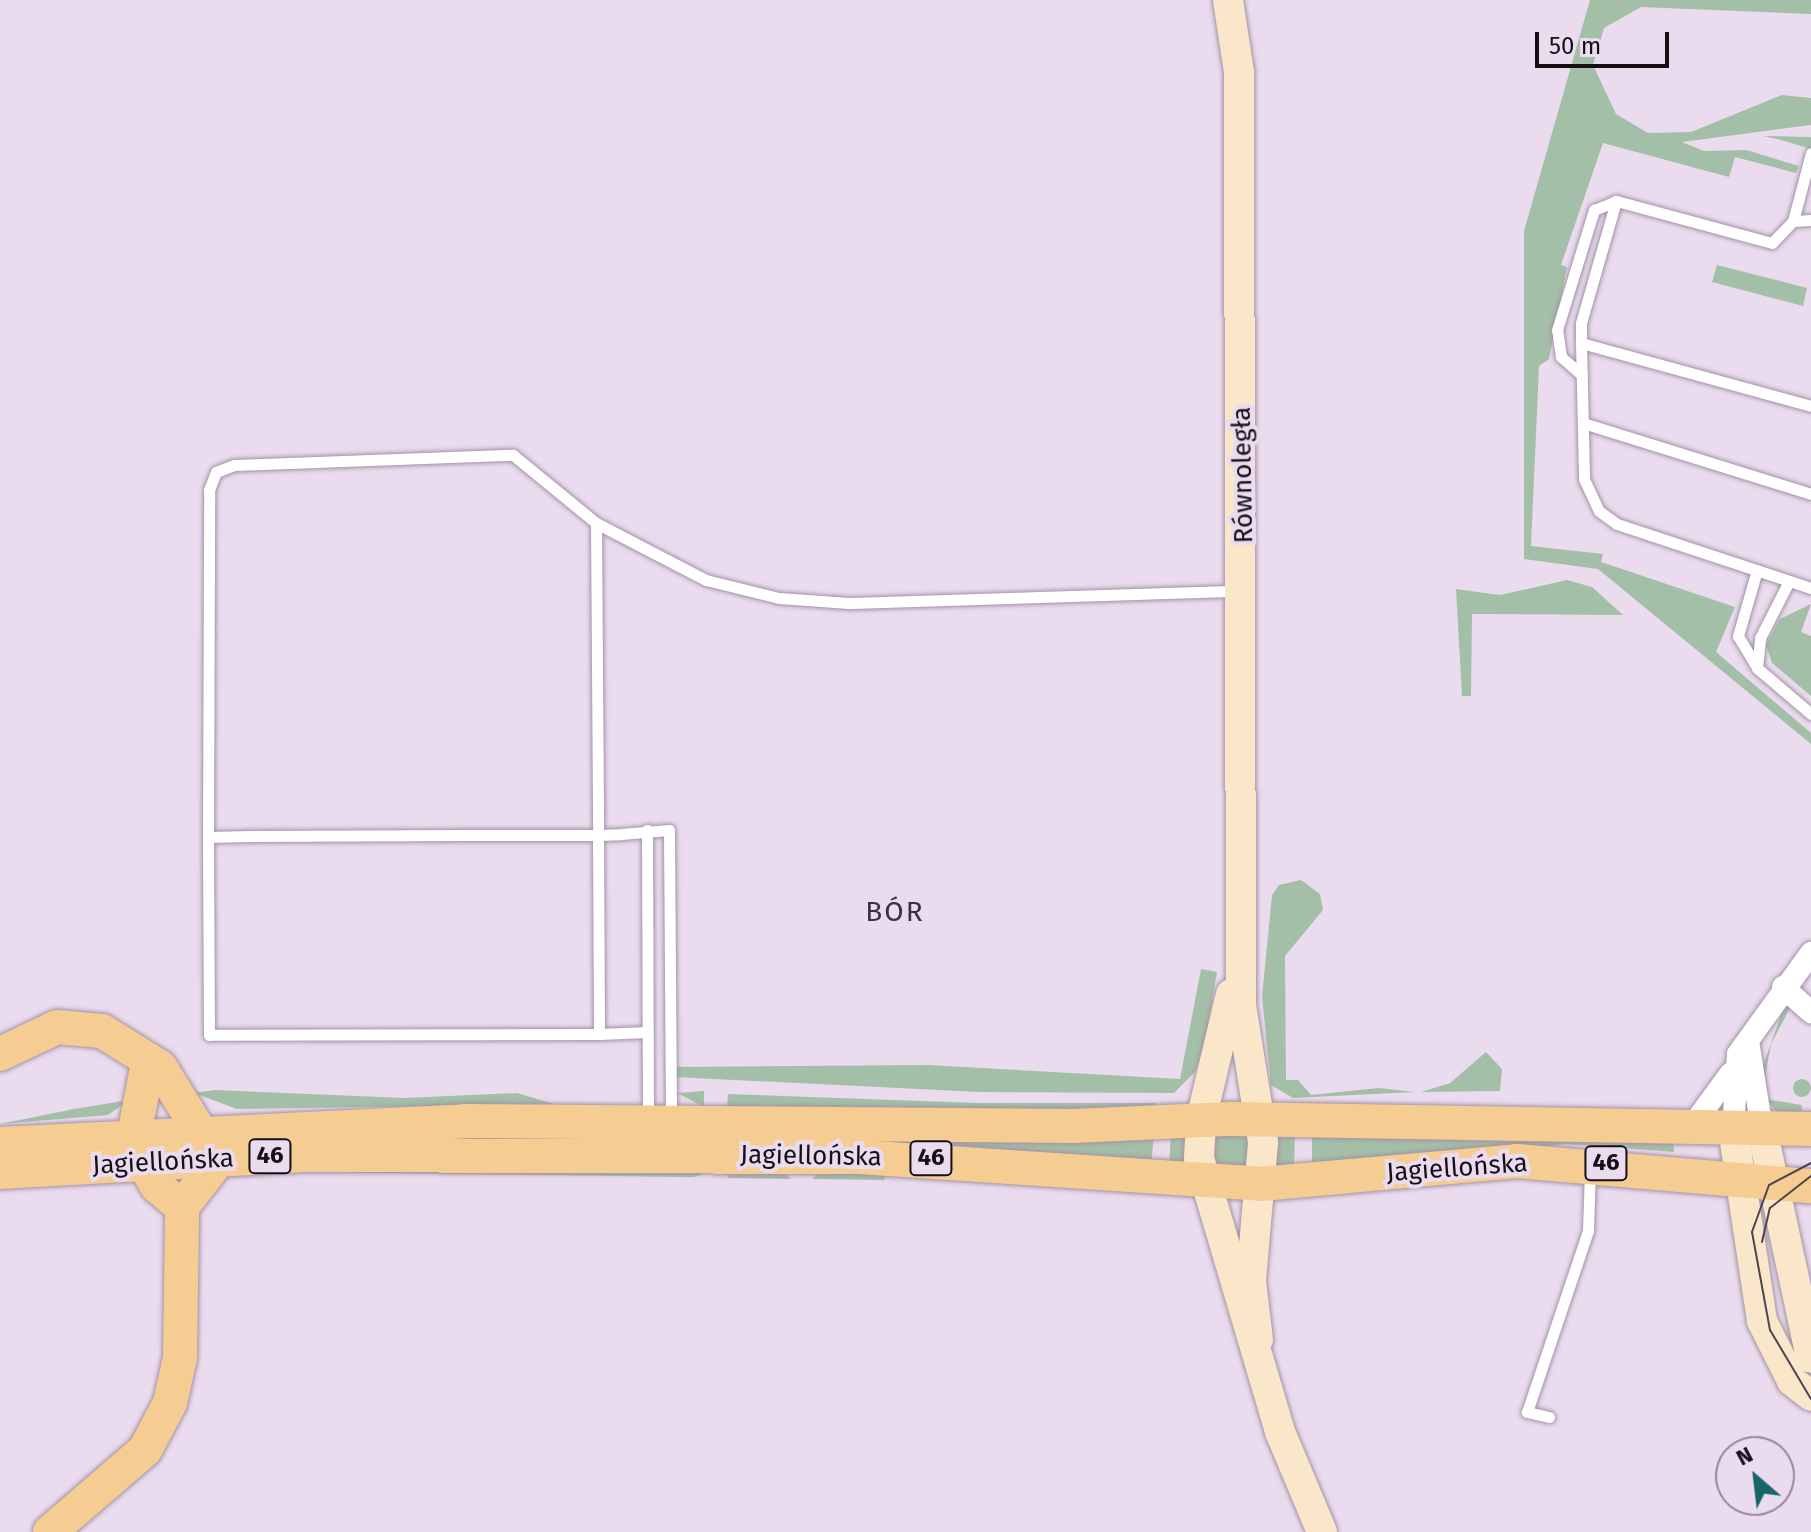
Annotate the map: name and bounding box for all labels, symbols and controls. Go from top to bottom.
scale bar [1539,16,1673,66]
text: 50 m [1549,32,1601,60]
street label: Równoległa [1226,406,1260,544]
district label: BÓR [865,895,925,929]
road number: 46 [248,1136,292,1176]
road number: 46 [909,1138,953,1178]
street label: Jagiellońska [740,1139,882,1173]
street label: Jagiellońska [91,1143,235,1181]
road number: 46 [1584,1143,1628,1183]
street label: Jagiellońska [1385,1148,1529,1188]
north arrow [1715,1436,1795,1516]
text: N [1732,1441,1757,1471]

